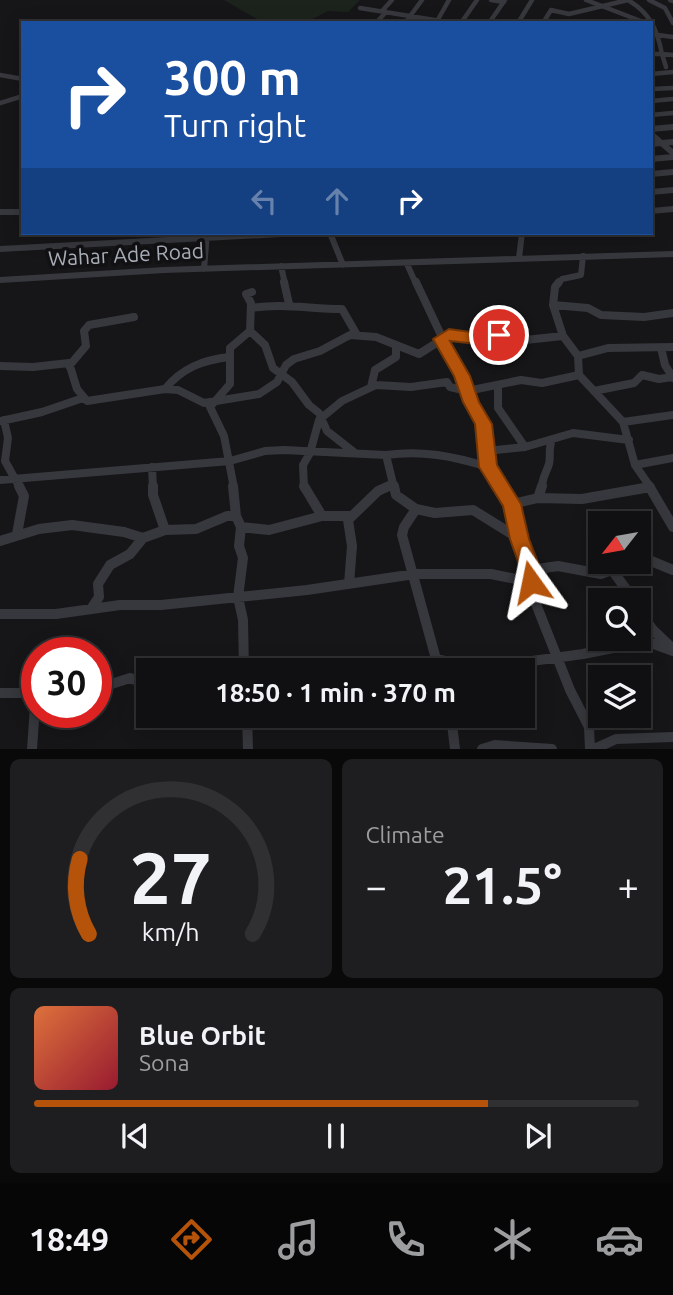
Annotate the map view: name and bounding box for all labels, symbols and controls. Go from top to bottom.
icon: right [49,49,140,140]
text: 300 m [164,49,301,104]
text: Turn right [164,107,306,143]
icon: left [245,182,283,220]
icon: ahead [318,182,356,220]
icon: right [391,182,429,220]
street label: Wahar Ade Road [47,238,205,270]
pin [469,305,529,365]
icon: arrive [480,316,518,354]
north arrow [588,511,651,574]
map controls [588,511,651,728]
position arrow [494,545,568,619]
button: search [588,588,651,651]
speed limit sign: 30 [21,637,112,728]
button: layers [588,665,651,728]
text: 18:50 · 1 min · 370 m [215,678,456,707]
text: Climate [366,822,445,847]
text: 27 [130,837,212,919]
text: 21.5° [443,856,562,914]
text: − [366,865,387,907]
text: + [618,865,639,907]
text: km/h [142,918,200,946]
text: Blue Orbit [139,1021,266,1050]
text: Sona [139,1050,189,1075]
icon: previous [116,1117,154,1155]
icon: pause [317,1117,355,1155]
icon: next [519,1117,557,1155]
icon: directions [167,1215,216,1264]
icon: music [274,1215,323,1264]
icon: phone [381,1215,430,1264]
icon: climate [488,1215,537,1264]
icon: car [595,1215,644,1264]
text: 18:49 [29,1221,109,1257]

